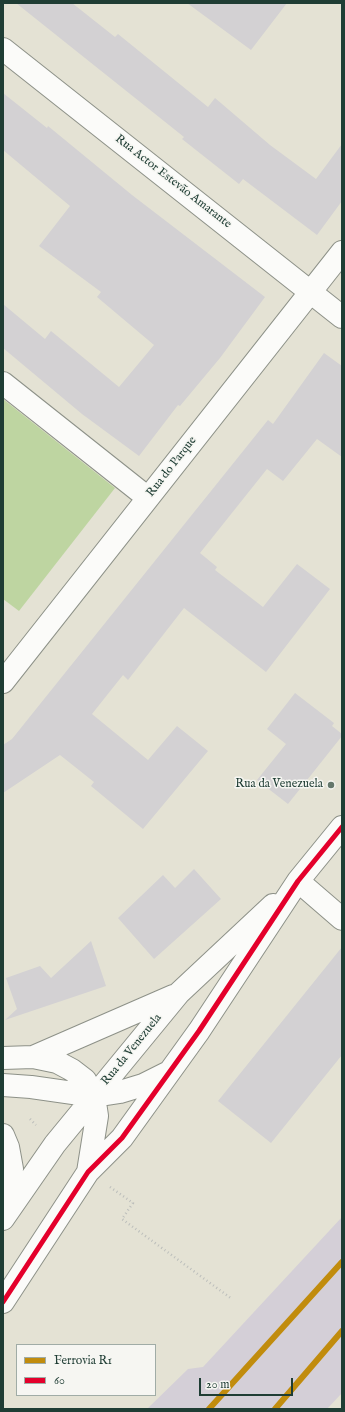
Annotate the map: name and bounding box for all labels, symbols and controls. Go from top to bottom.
street label: Rua Actor Estevão Amarante [112,132,234,232]
street label: Rua do Parque [144,434,200,500]
place label: Rua da Venezuela [235,778,323,792]
marker: Rua da Venezuela [326,780,336,790]
street label: Rua da Venezuela [99,1011,165,1089]
legend [16,1344,156,1396]
text: Ferrovia R1 [54,1353,112,1368]
scale bar [201,1370,295,1396]
text: 60 [54,1373,65,1388]
text: 20 m [206,1377,229,1392]

